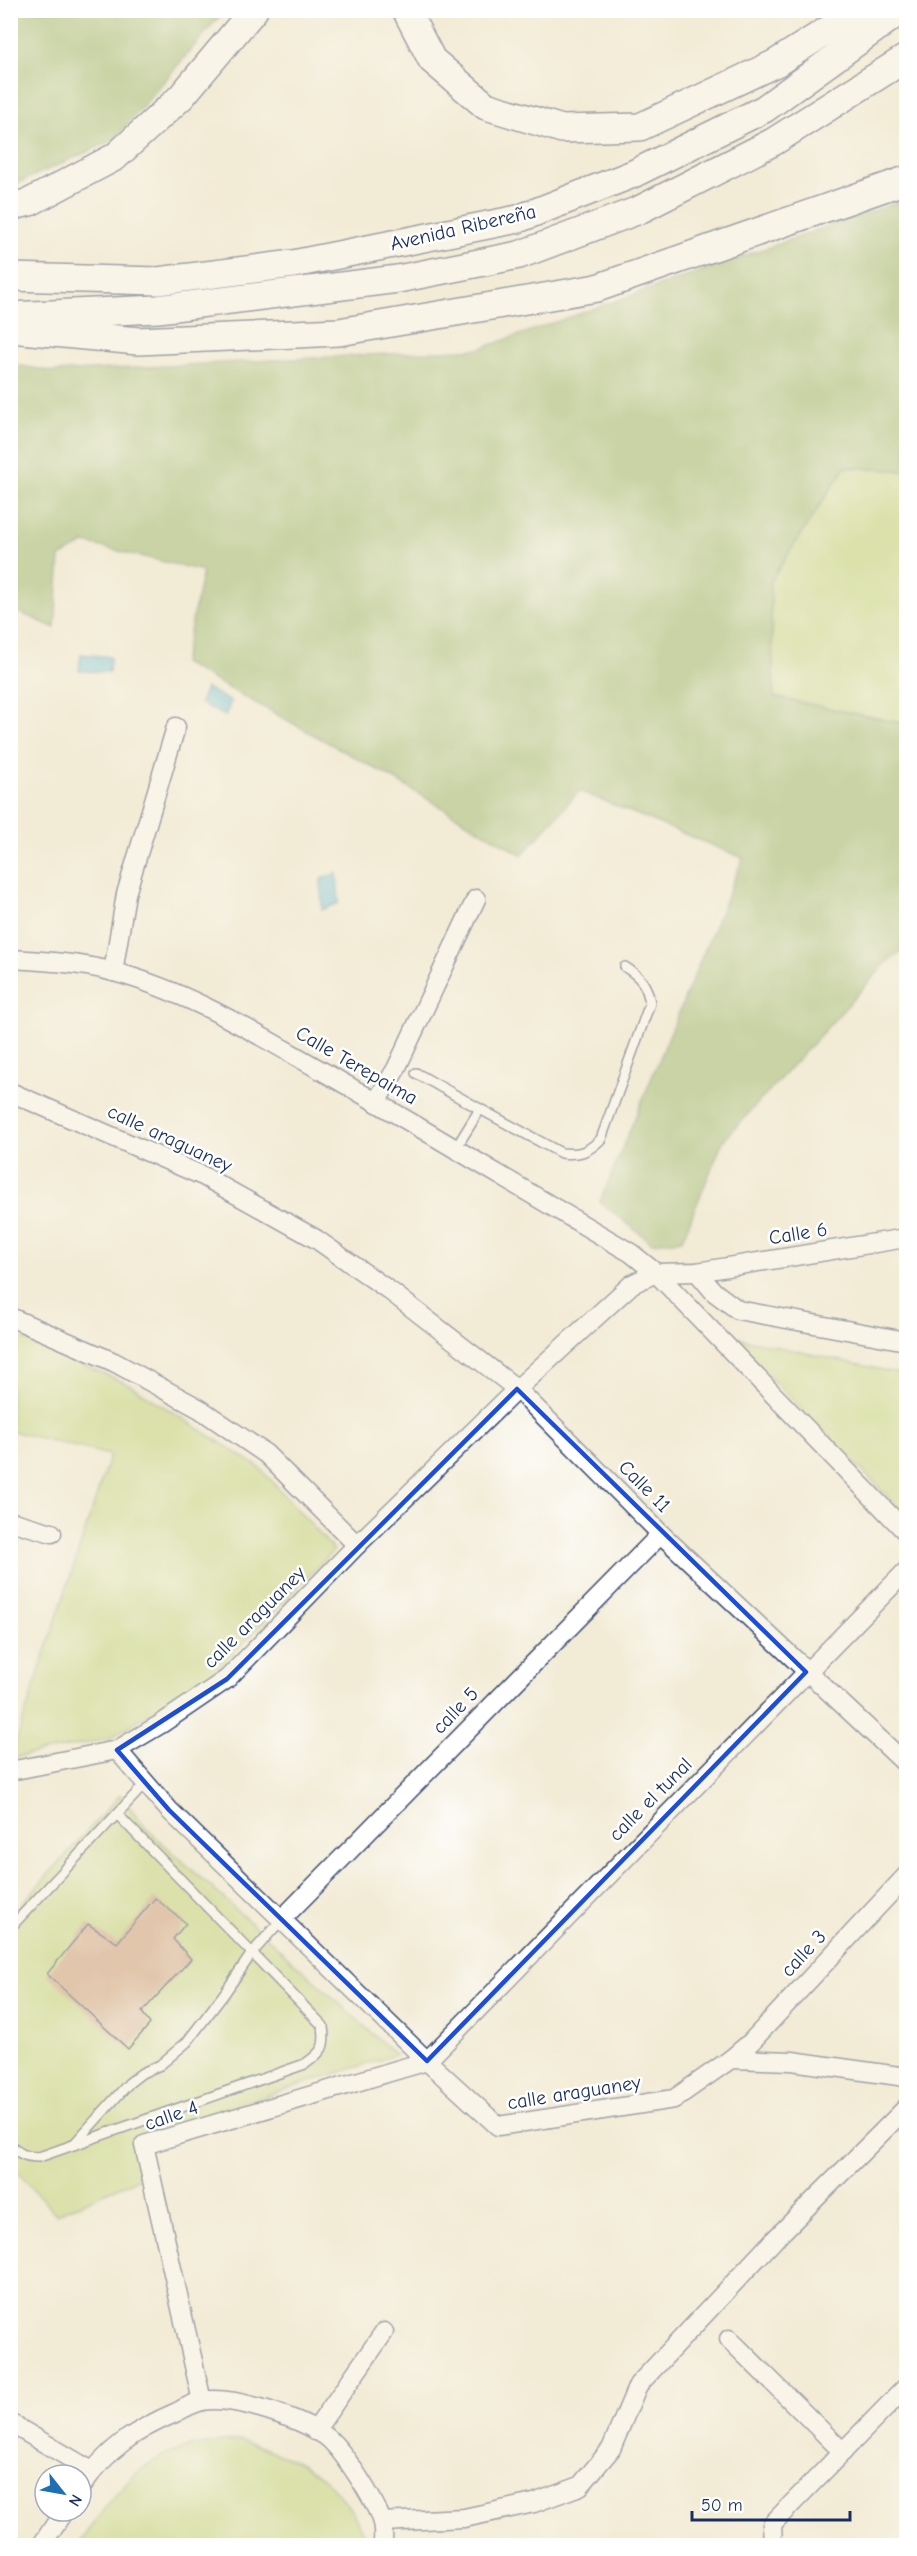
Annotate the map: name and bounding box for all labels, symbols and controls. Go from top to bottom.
street label: Avenida Ribereña [388,200,538,255]
street label: Calle Terepaima [292,1021,422,1110]
street label: calle araguaney [104,1100,236,1177]
street label: Calle 6 [767,1218,829,1249]
street label: Calle 11 [614,1456,675,1517]
street label: calle araguaney [199,1562,310,1673]
street label: calle 5 [428,1682,483,1739]
street label: calle el tunal [604,1753,697,1846]
street label: calle 3 [776,1925,831,1981]
street label: calle araguaney [506,2071,642,2114]
street label: calle 4 [141,2096,201,2135]
north arrow [33,2463,93,2523]
scale bar [692,2484,850,2522]
text: N [65,2491,85,2509]
text: 50 m [701,2495,743,2516]

